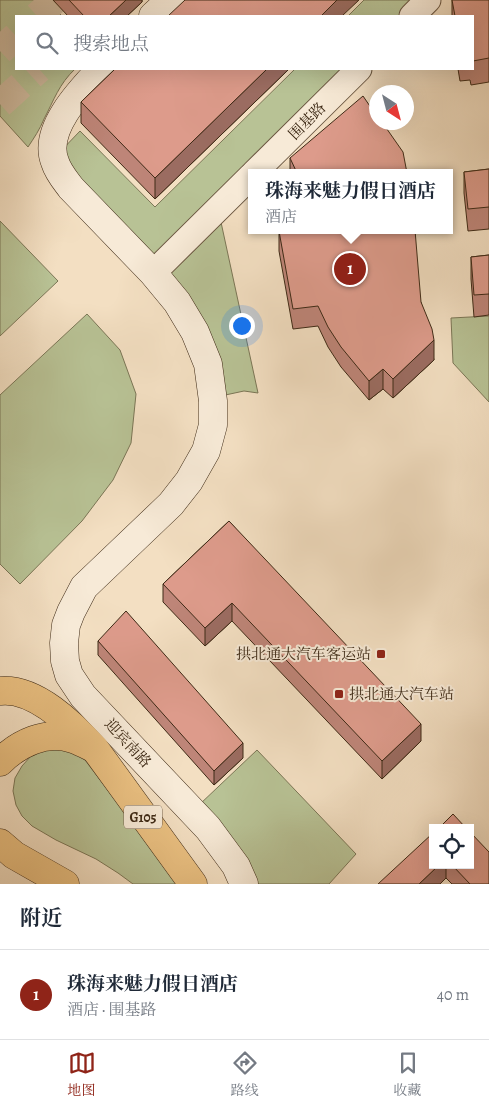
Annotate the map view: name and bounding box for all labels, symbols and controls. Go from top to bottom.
search box [15,15,474,70]
icon: search [33,29,61,57]
text: 搜索地点 [73,31,149,57]
north arrow [369,85,414,130]
street label: 围基路 [284,98,330,144]
popup [248,169,453,234]
text: 珠海来魅力假日酒店 [265,178,436,204]
text: 酒店 [265,206,297,228]
pin: 1 [334,250,366,288]
your location [229,313,255,339]
place label: 拱北通大汽车客运站 [236,644,371,664]
marker: 拱北通大汽车客运站 [375,648,387,660]
place label: 拱北通大汽车站 [349,684,454,704]
marker: 拱北通大汽车站 [333,688,345,700]
street label: 迎宾南路 [100,714,156,772]
road number: G105 [124,806,162,829]
map controls [429,824,474,869]
button: locate [429,824,474,869]
text: 附近 [20,904,62,932]
text: 珠海来魅力假日酒店 [67,971,238,997]
text: 1 [33,984,39,1006]
text: 40 m [437,984,469,1006]
text: 酒店 · 围基路 [67,999,157,1021]
tab: 地图 [68,1049,96,1100]
tab: 路线 [231,1049,259,1100]
tab: 收藏 [394,1049,422,1100]

